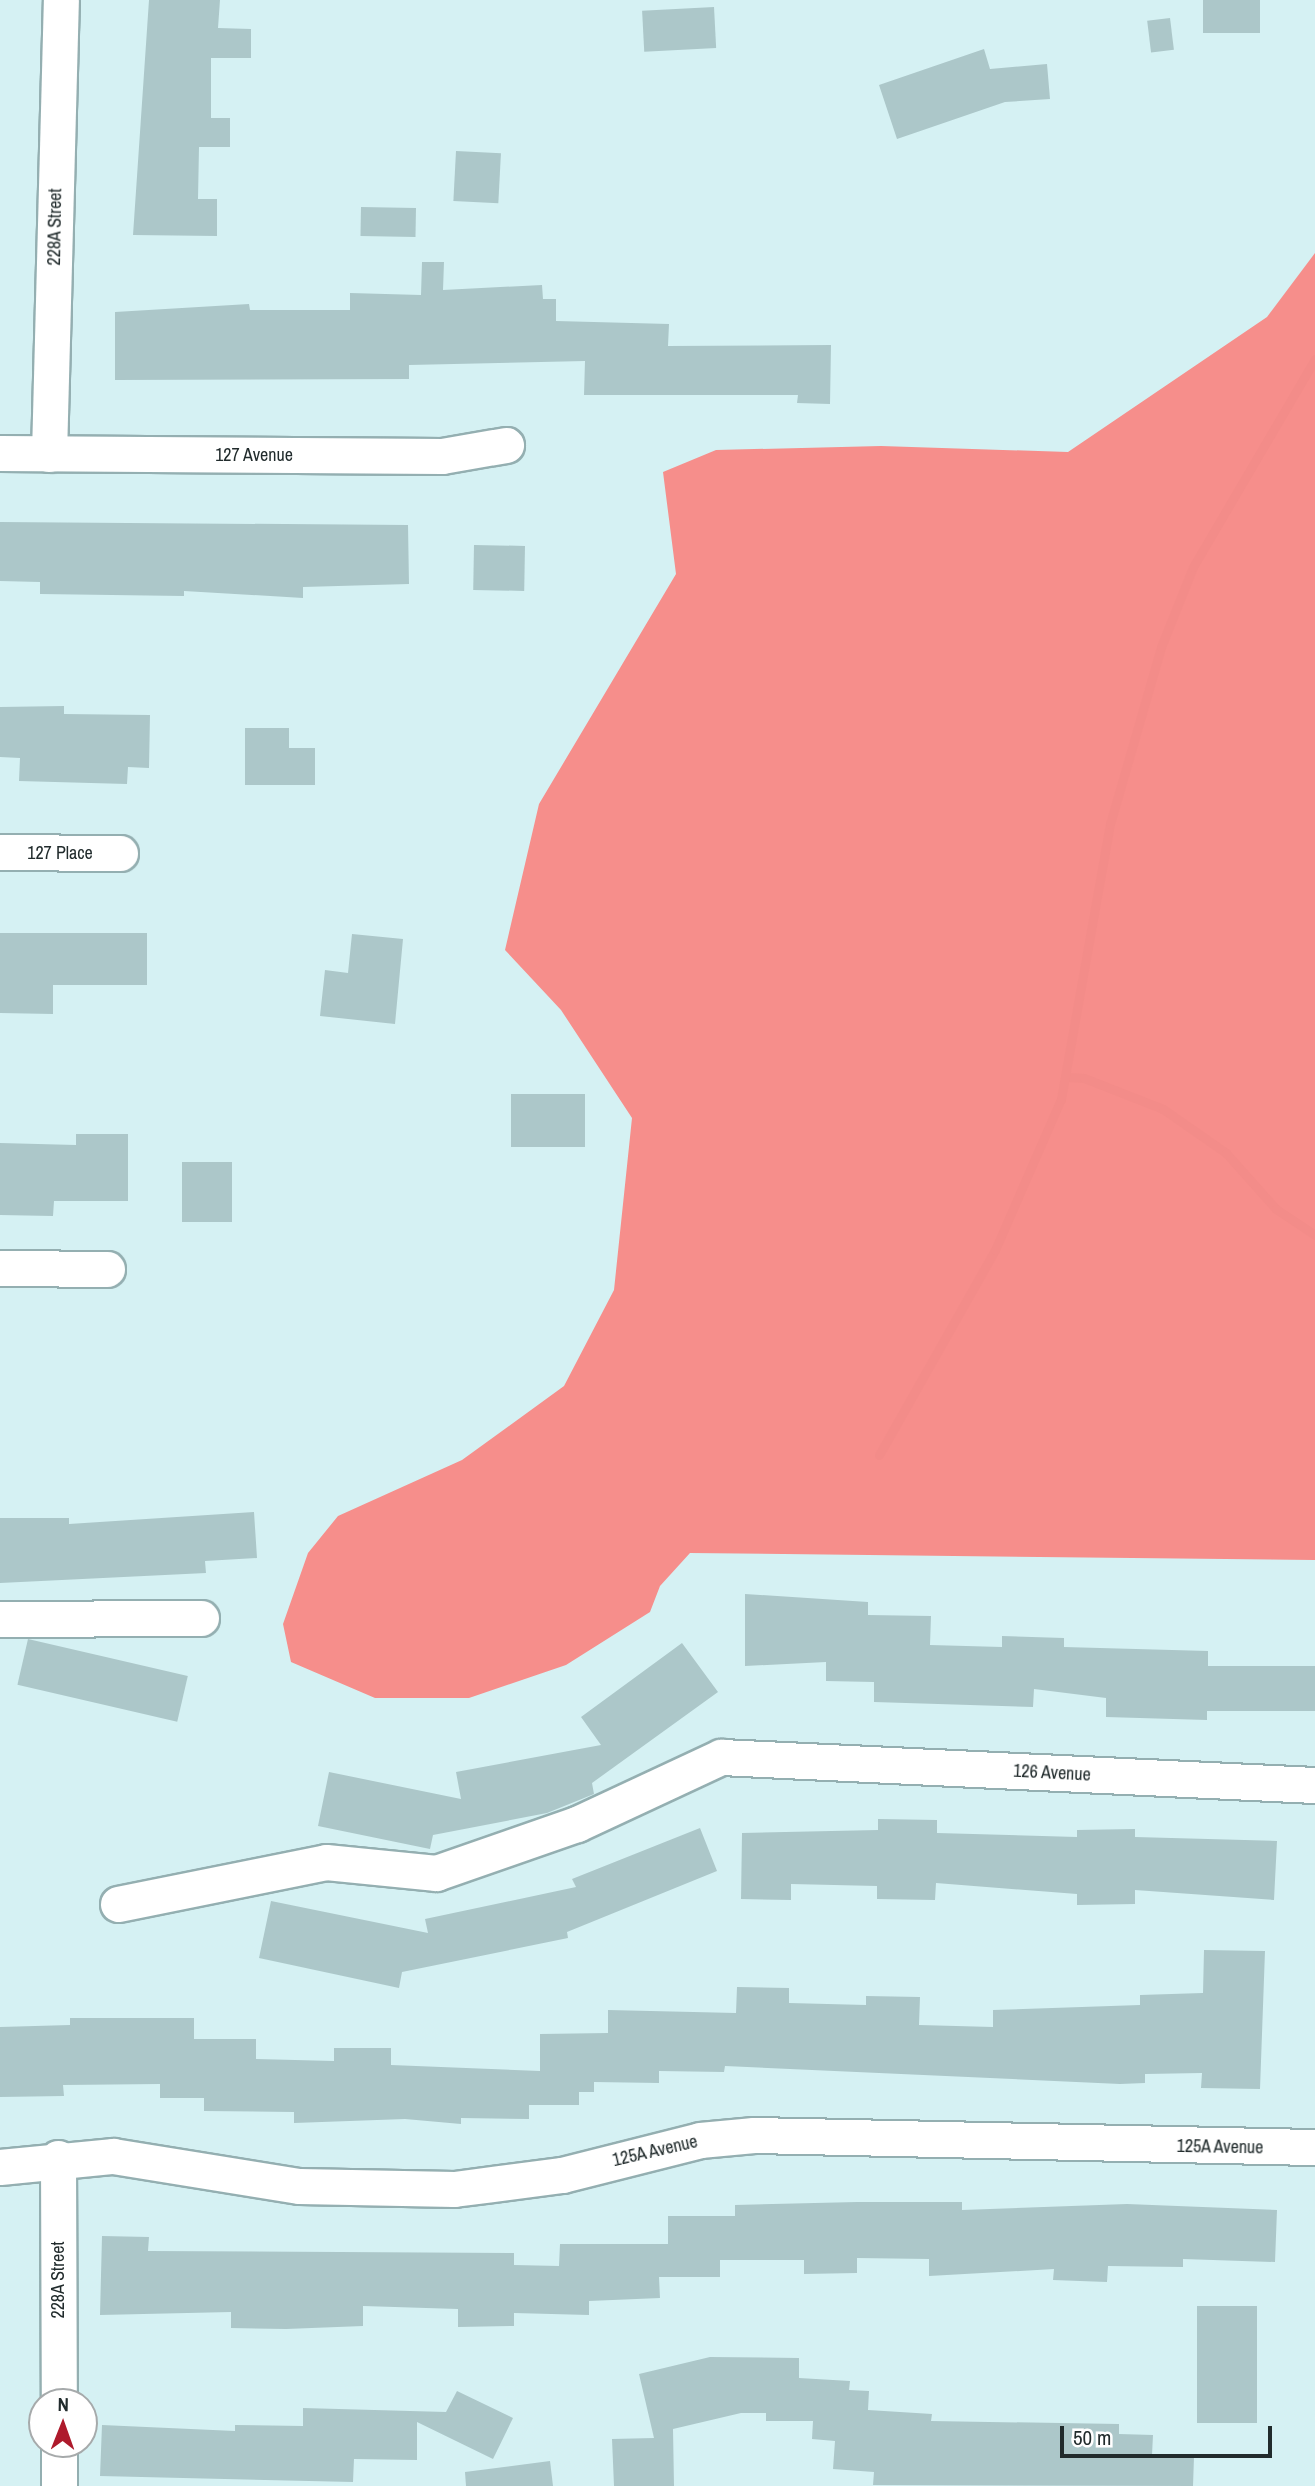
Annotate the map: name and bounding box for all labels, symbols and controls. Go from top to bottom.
street label: 228A Street [44,188,66,266]
street label: 127 Avenue [215,444,293,466]
street label: 127 Place [27,842,93,864]
street label: 126 Avenue [1012,1760,1092,1786]
street label: 125A Avenue [610,2131,700,2171]
street label: 125A Avenue [1176,2135,1264,2159]
street label: 228A Street [47,2241,69,2319]
north arrow [28,2388,98,2458]
text: N [57,2391,69,2417]
scale bar [1063,2412,1275,2456]
text: 50 m [1073,2423,1111,2452]

